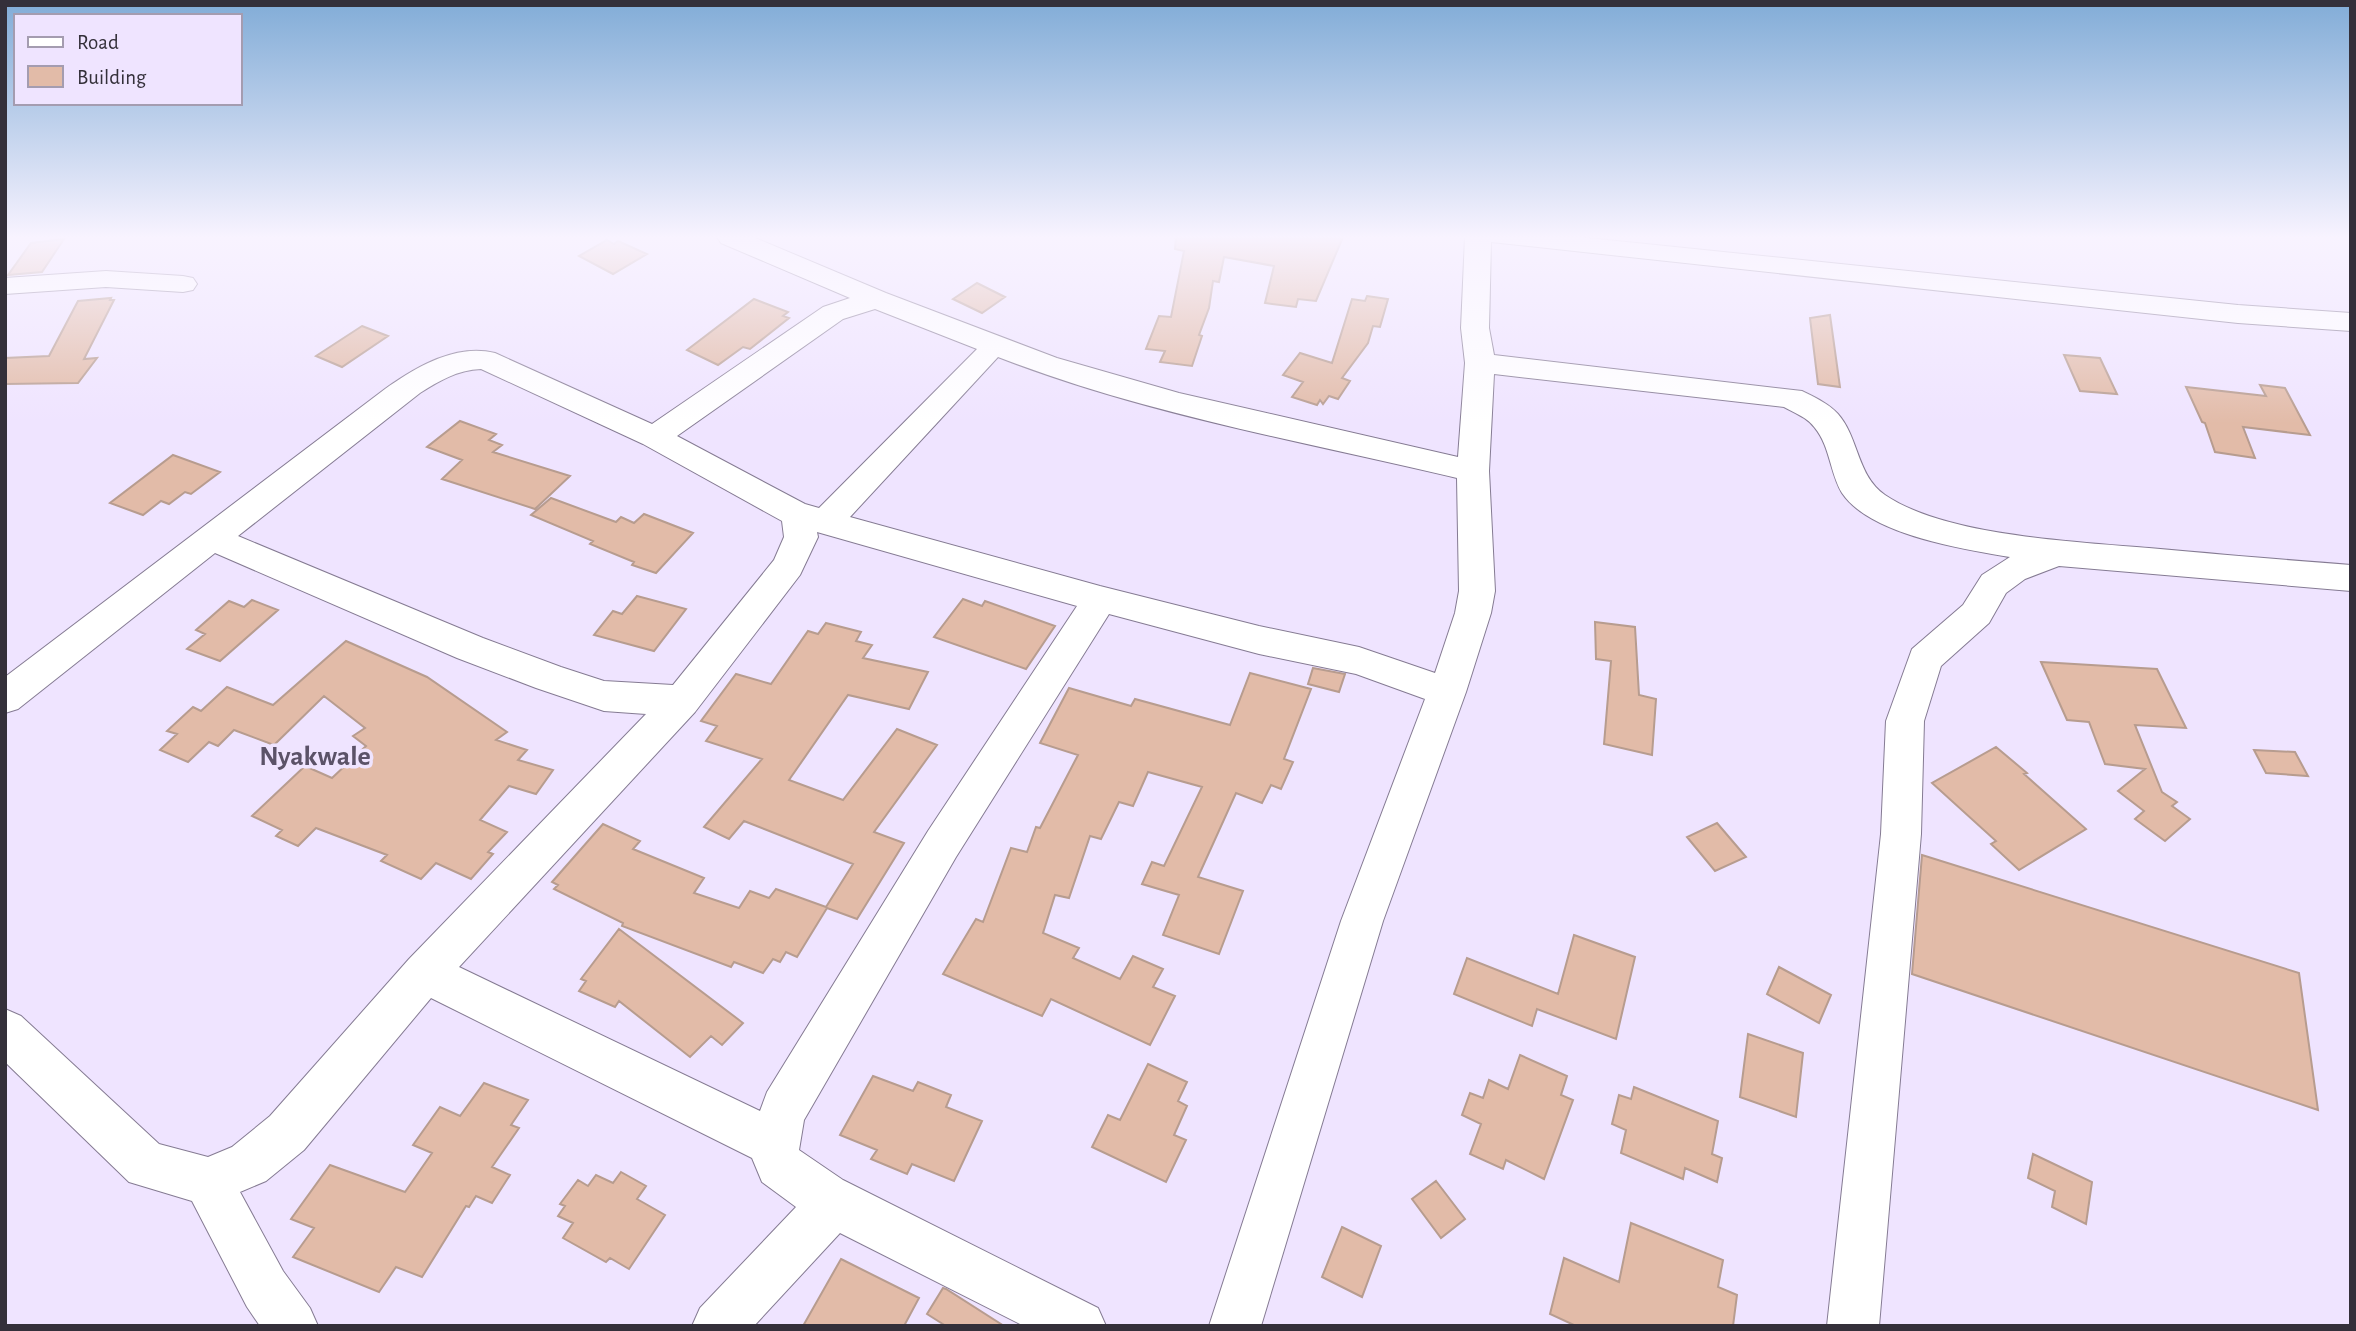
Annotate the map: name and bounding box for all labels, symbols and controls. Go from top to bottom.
legend [14,14,242,105]
text: Road [77,32,119,53]
text: Building [77,67,147,88]
district label: Nyakwale [259,743,371,771]

